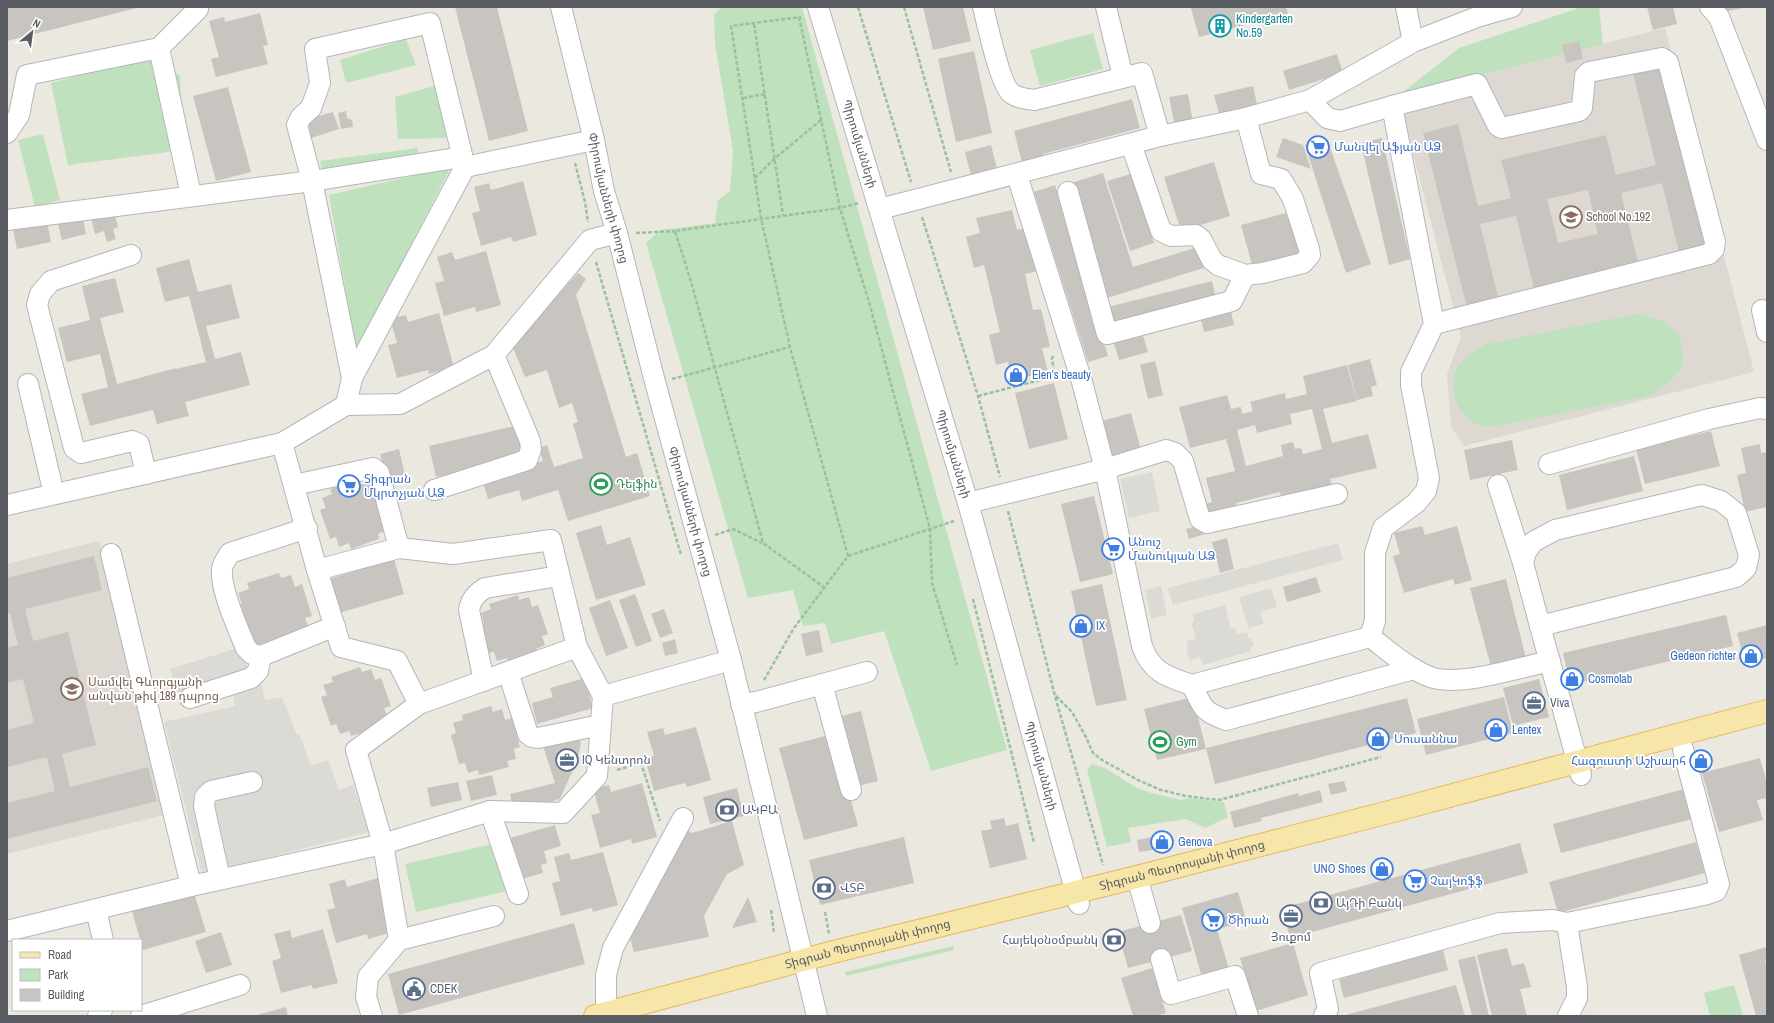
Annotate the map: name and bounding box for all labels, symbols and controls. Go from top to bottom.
place label: Kindergarten No.59 [1236,11,1293,41]
north arrow [12,12,52,52]
building icon: Kindergarten No.59 [1207,13,1233,39]
text: N [31,16,43,31]
street label: Պիրումյանների [838,97,880,190]
street label: Փիրումյանների փողոց [584,131,632,265]
supermarket icon: Մանվել Աֆյան ԱՁ [1305,134,1331,160]
place label: Մանվել Աֆյան ԱՁ [1334,139,1442,155]
school or university icon: School No.192 [1558,204,1584,230]
place label: School No.192 [1586,209,1651,225]
shop icon: Elen’s beauty [1003,362,1029,388]
place label: Elen’s beauty [1032,367,1091,383]
street label: Պիրումյանների [932,408,974,500]
street label: Փիրումյանների փողոց [665,444,716,579]
place label: Տիգրան Մկրտչյան ԱՁ [364,471,445,501]
sports icon: Դելֆին [588,471,614,497]
supermarket icon: Տիգրան Մկրտչյան ԱՁ [336,473,362,499]
place label: Դելֆին [616,476,658,492]
place label: Անուշ Մանուկյան ԱՁ [1128,534,1216,564]
supermarket icon: Անուշ Մանուկյան ԱՁ [1100,536,1126,562]
shop icon: IX [1068,613,1094,639]
place label: IX [1096,618,1106,634]
shop icon: Gedeon richter [1738,643,1764,669]
place label: Gedeon richter [1670,648,1737,664]
shop icon: Cosmolab [1559,666,1585,692]
place label: Cosmolab [1588,671,1632,687]
place label: Սամվել Գևորգյանի անվան թիվ 189 դպրոց [88,674,219,704]
school or university icon: Սամվել Գևորգյանի անվան թիվ 189 դպրոց [59,676,85,702]
office icon: Viva [1521,690,1547,716]
place label: Viva [1550,695,1570,711]
shop icon: Lentex [1483,717,1509,743]
street label: Պիրումյանների [1021,719,1061,812]
place label: Lentex [1512,722,1542,738]
shop icon: Սուսաննա [1365,726,1391,752]
sports icon: Gym [1147,729,1173,755]
place label: Սուսաննա [1394,731,1457,747]
place label: Gym [1176,734,1197,750]
office icon: IQ Կենտրոն [554,747,580,773]
shop icon: Հագուստի Աշխարհ [1688,748,1714,774]
place label: IQ Կենտրոն [582,752,651,768]
place label: Հագուստի Աշխարհ [1571,753,1686,769]
bank icon: ԱԿԲԱ [714,797,740,823]
place label: ԱԿԲԱ [742,802,778,818]
shop icon: Genova [1149,829,1175,855]
place label: Genova [1178,834,1213,850]
street label: Տիգրան Պետրոսյանի փողոց [1098,836,1266,894]
shop icon: UNO Shoes [1369,856,1395,882]
place label: UNO Shoes [1313,861,1366,877]
supermarket icon: ՉայԿոֆֆ [1402,868,1428,894]
place label: ՉայԿոֆֆ [1430,873,1483,889]
bank icon: ՎՏԲ [811,875,837,901]
place label: ՎՏԲ [840,880,865,896]
bank icon: ԱյԴի Բանկ [1308,890,1334,916]
place label: ԱյԴի Բանկ [1336,895,1402,911]
office icon: Յուքոմ [1278,903,1304,929]
supermarket icon: Ծիրան [1200,907,1226,933]
place label: Ծիրան [1228,912,1269,928]
street label: Տիգրան Պետրոսյանի փողոց [783,915,952,973]
bank icon: Հայեկօնօմբանկ [1101,927,1127,953]
place label: Յուքոմ [1271,929,1311,945]
place label: Հայեկօնօմբանկ [1002,932,1098,948]
legend [12,939,142,1011]
text: Road [48,947,72,963]
text: Park [48,967,68,983]
public building icon: CDEK [401,976,427,1002]
place label: CDEK [430,981,458,997]
text: Building [48,987,85,1003]

